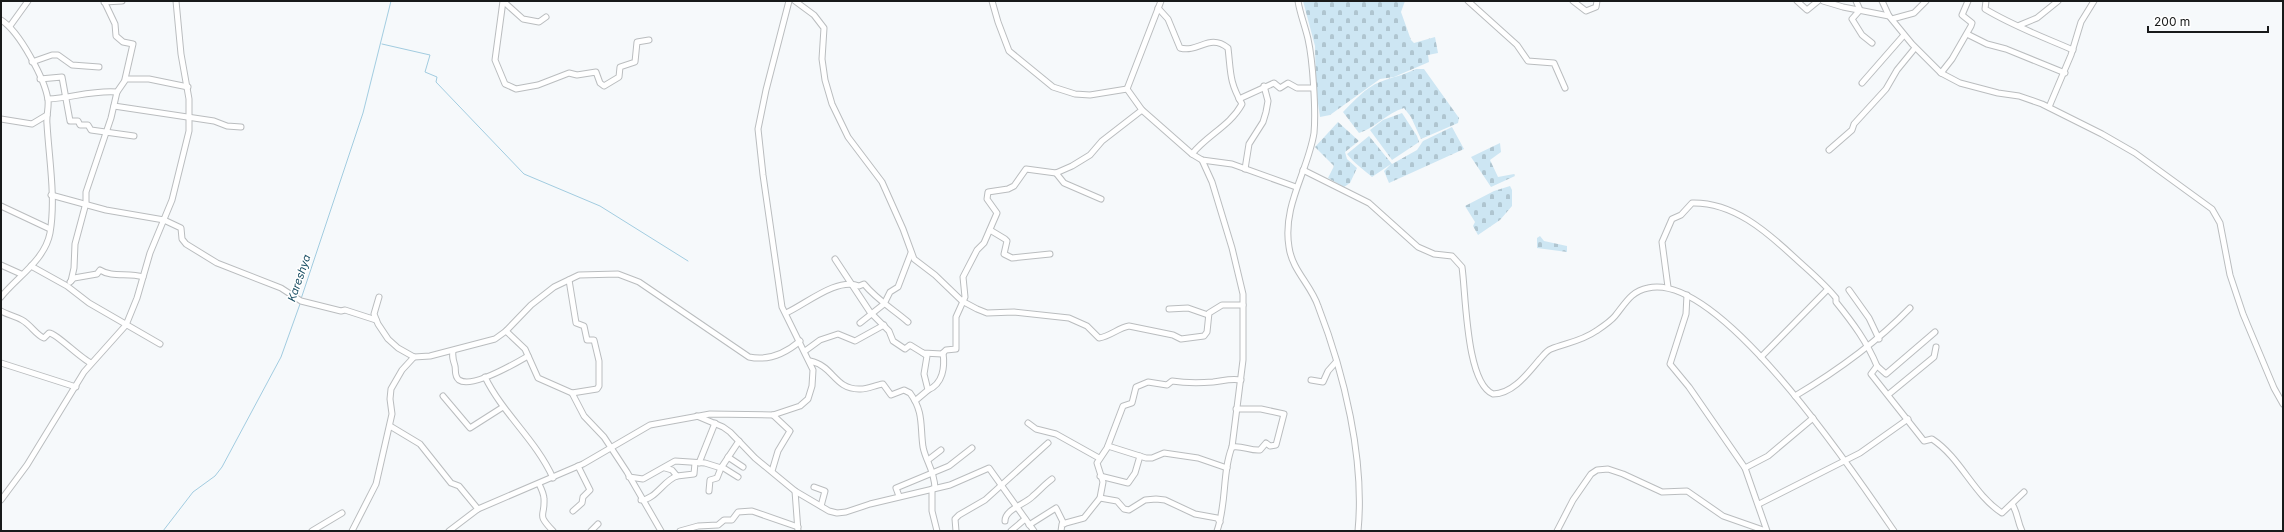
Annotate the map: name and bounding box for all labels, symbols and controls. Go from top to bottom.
scale bar [2148,8,2268,34]
text: 200 m [2154,14,2190,29]
water label: Kareshya [284,252,314,303]

